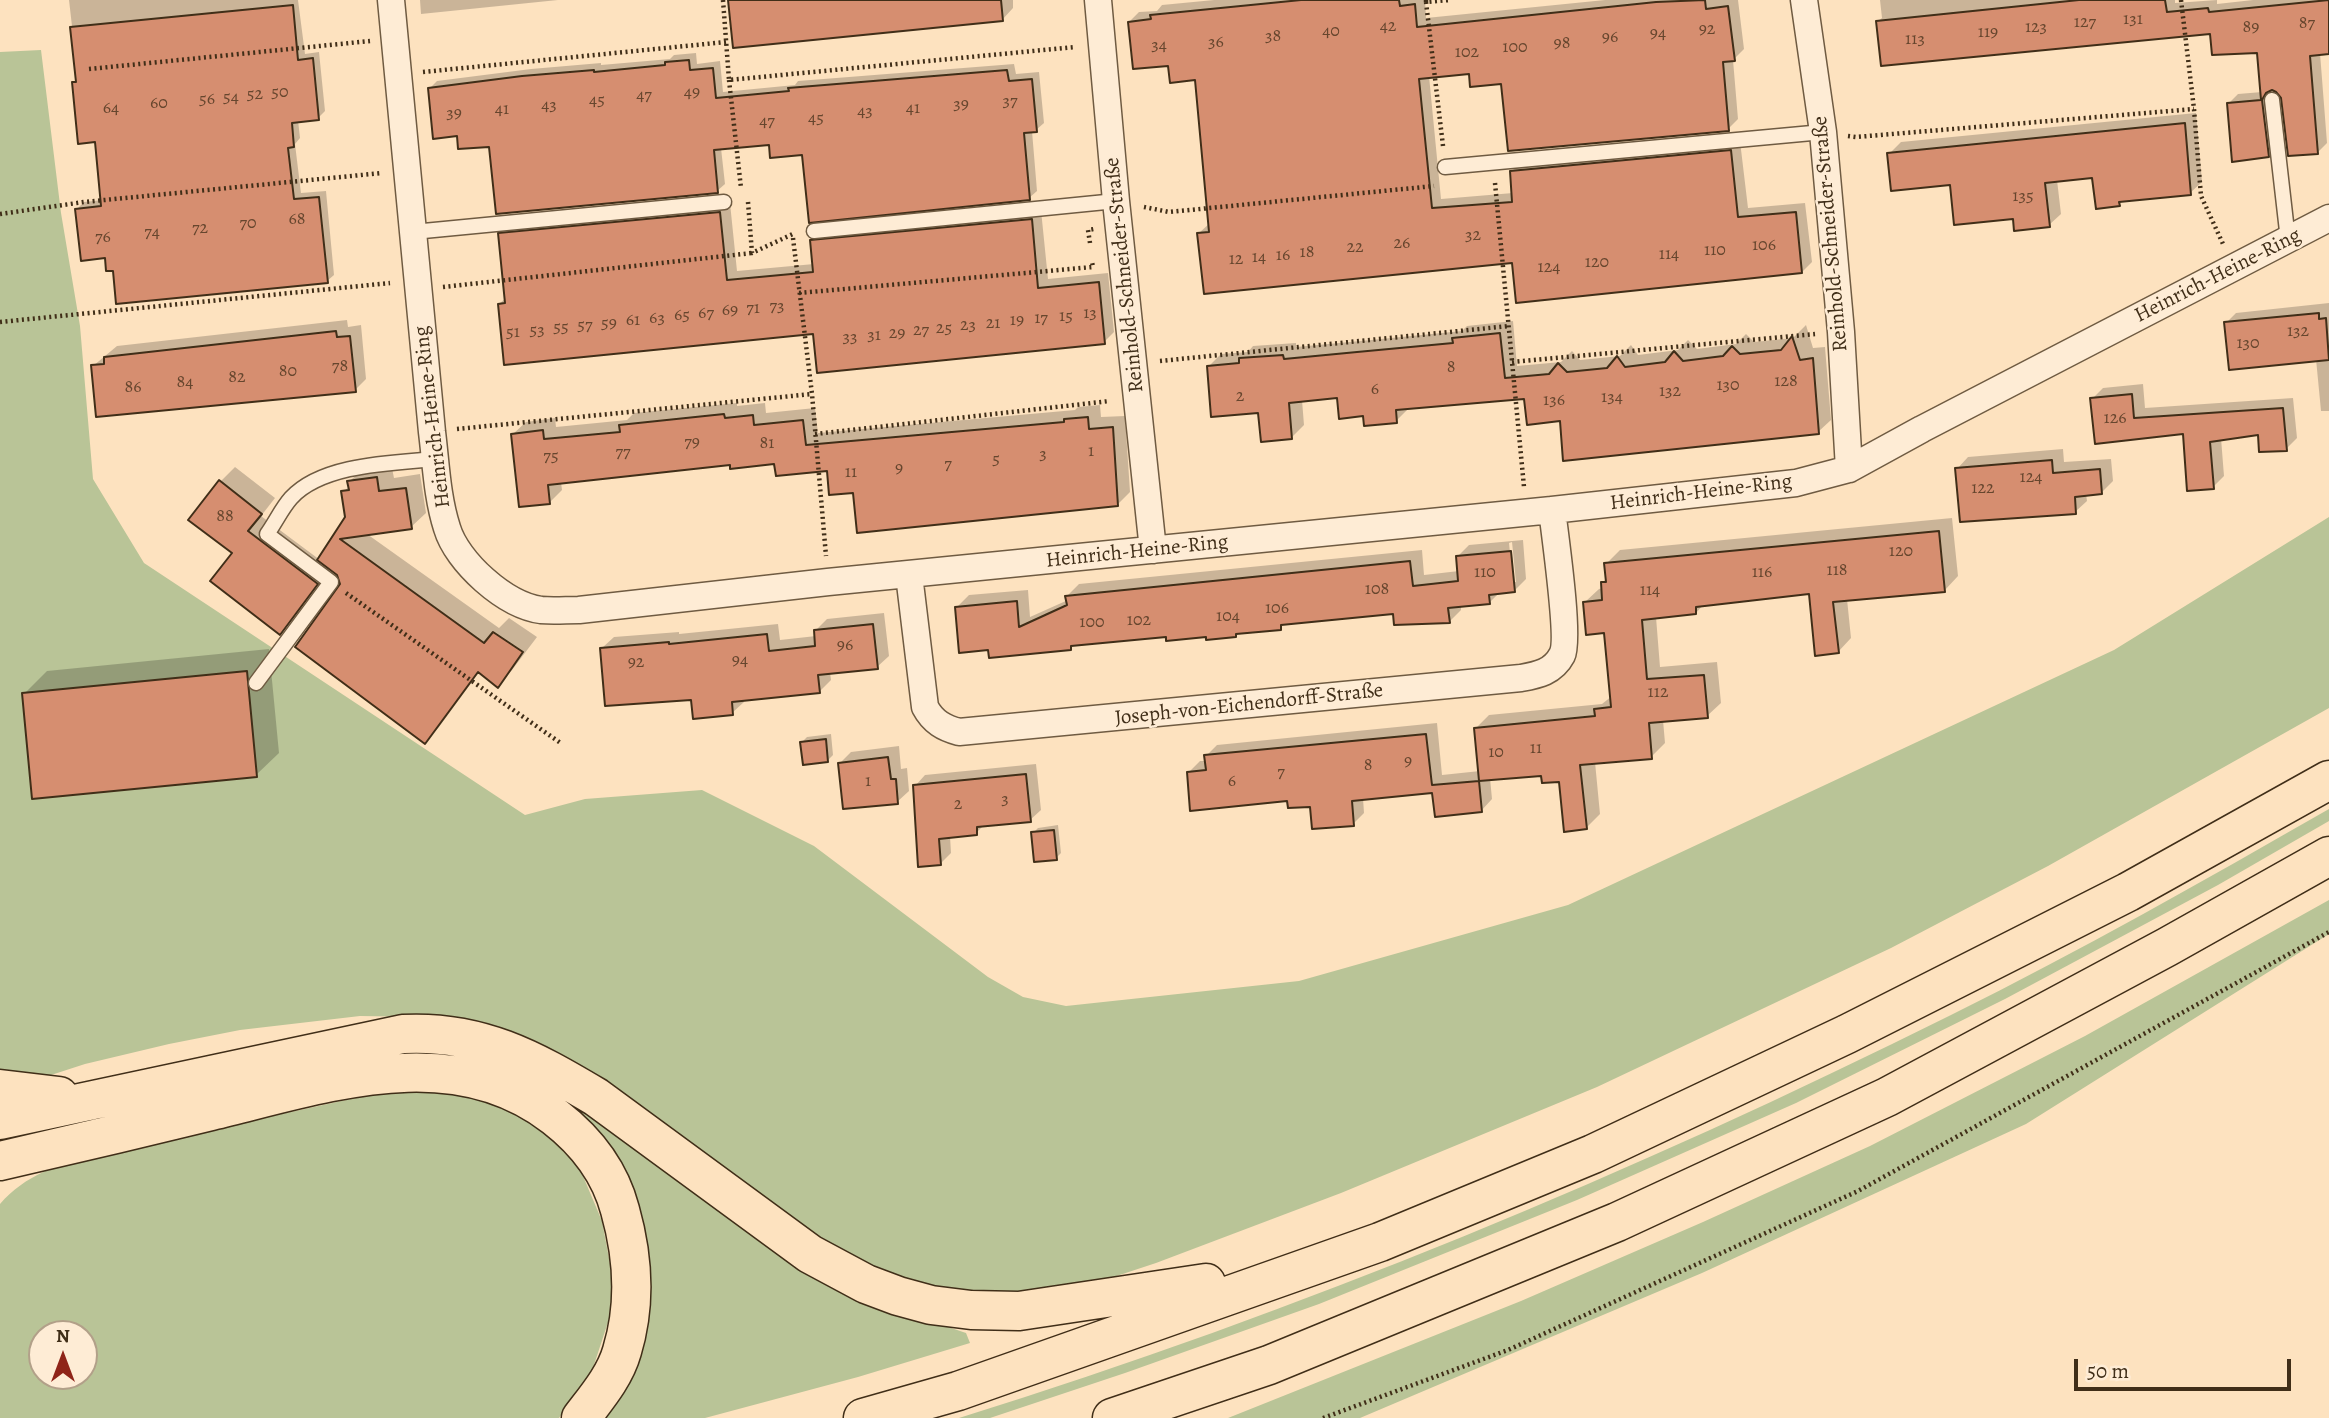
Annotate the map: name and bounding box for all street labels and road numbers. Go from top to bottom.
street label: Reinhold-Schneider-Straße [1808,115,1854,353]
street label: Reinhold-Schneider-Straße [1100,156,1150,394]
street label: Heinrich-Heine-Ring [2131,223,2305,329]
street label: Heinrich-Heine-Ring [409,325,457,509]
street label: Heinrich-Heine-Ring [1609,469,1793,517]
street label: Heinrich-Heine-Ring [1045,530,1229,574]
street label: Joseph-von-Eichendorff-Straße [1114,678,1384,732]

